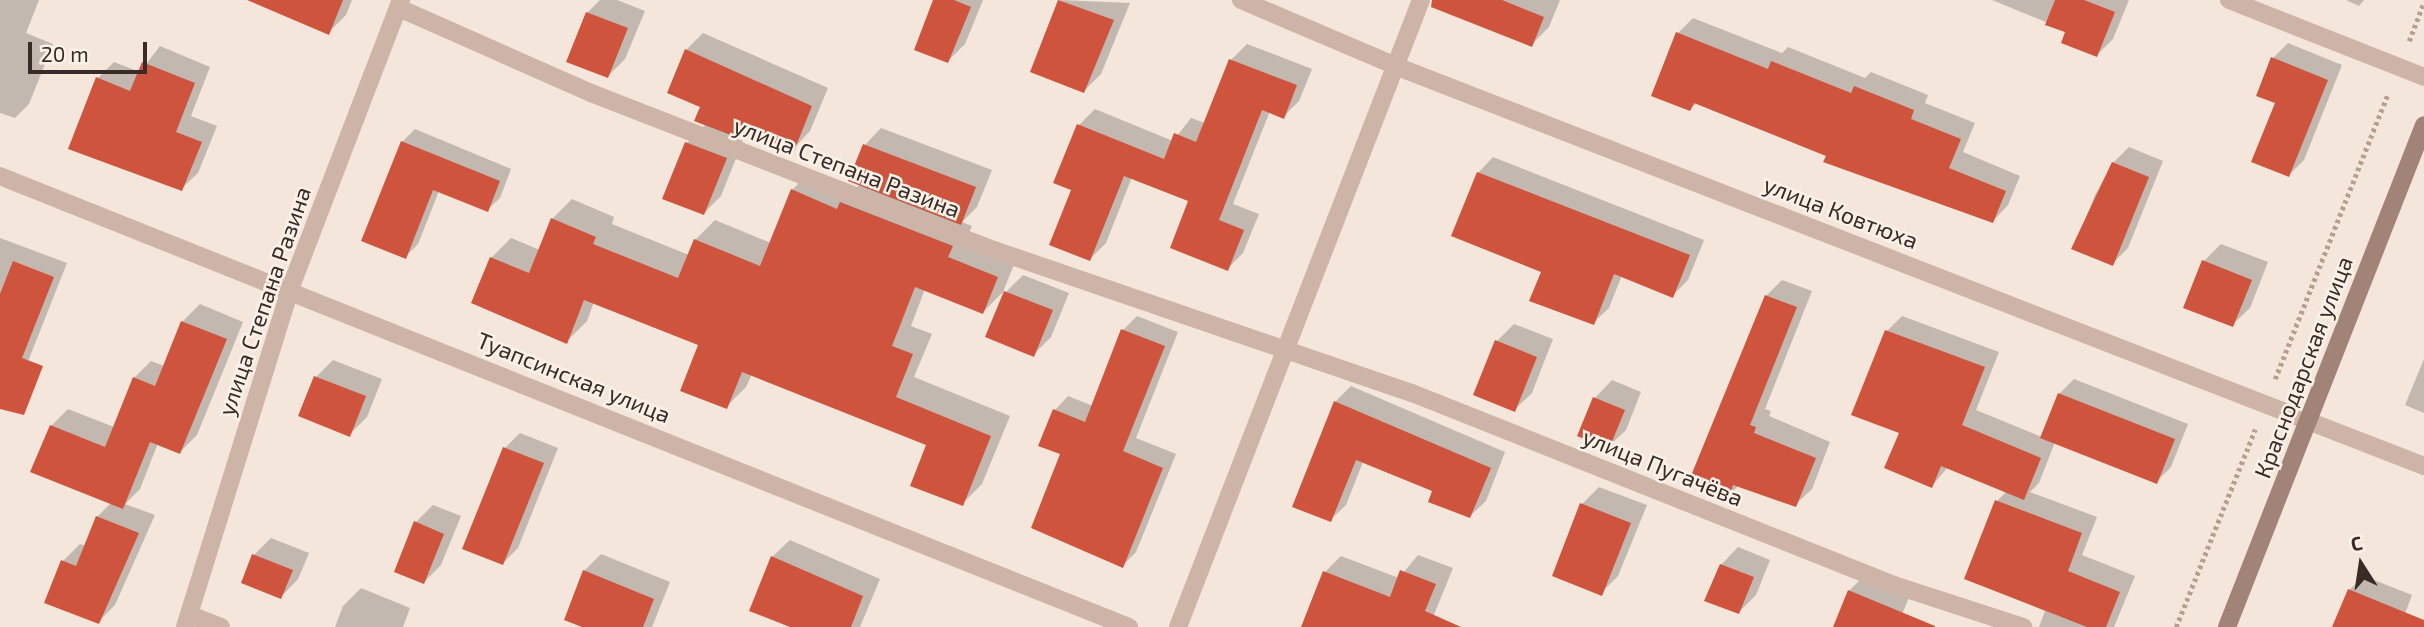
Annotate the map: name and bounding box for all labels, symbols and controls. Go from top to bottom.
scale bar [32,28,150,72]
text: 20 m [41,41,89,66]
street label: улица Степана Разина [730,111,964,223]
street label: улица Ковтюха [1760,170,1922,254]
street label: улица Степана Разина [212,183,316,419]
street label: Краснодарская улица [2248,252,2358,482]
street label: Туапсинская улица [473,326,675,428]
street label: улица Пугачёва [1579,422,1747,512]
north arrow [2326,529,2396,599]
text: С [2349,531,2364,555]

